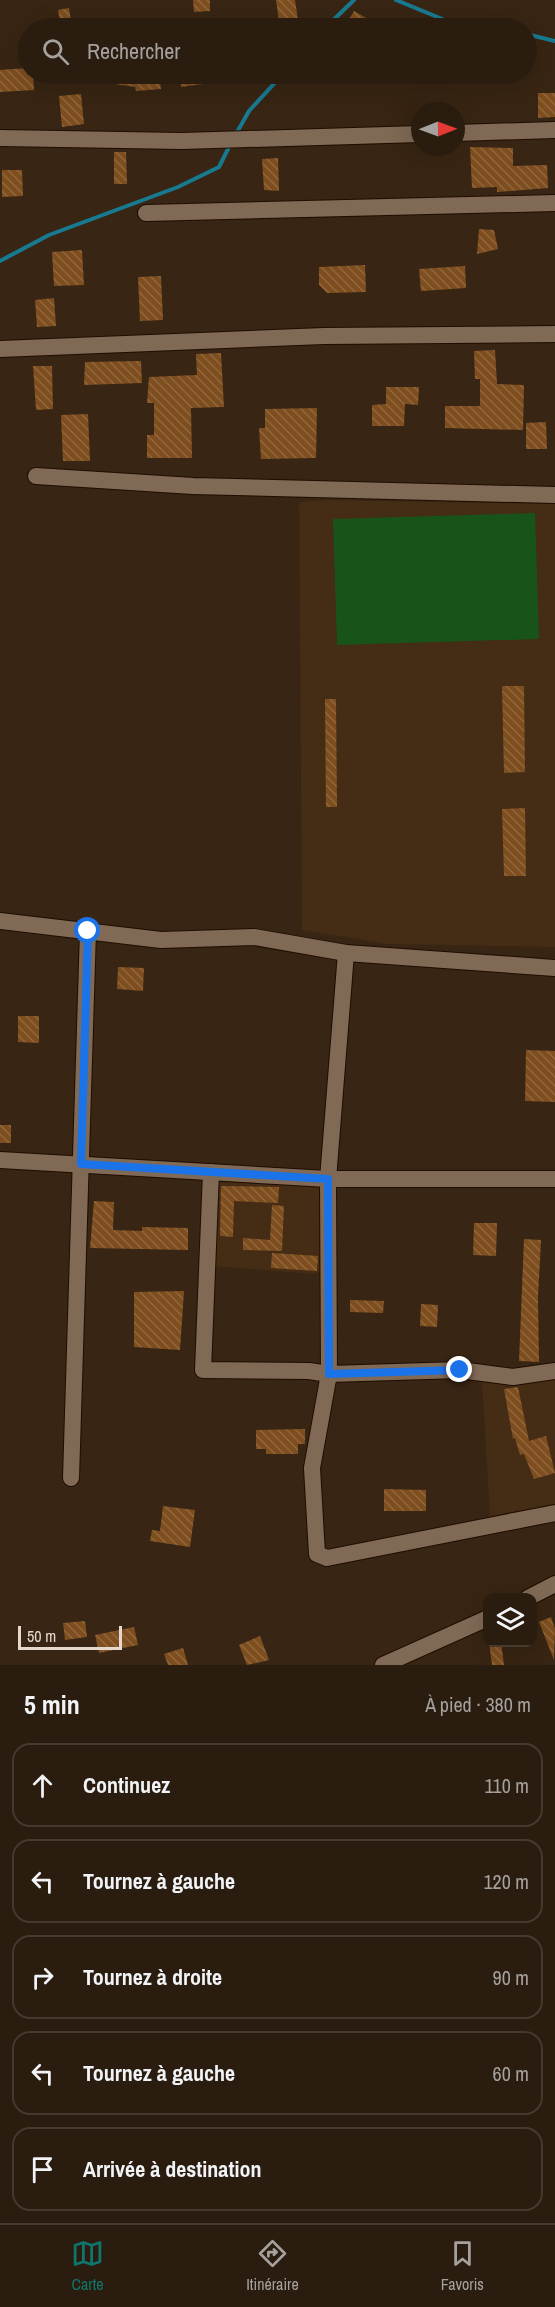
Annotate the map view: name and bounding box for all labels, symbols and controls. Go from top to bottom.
search box [18,18,537,84]
icon: search [39,35,72,68]
text: Rechercher [87,36,180,66]
north arrow [411,102,465,156]
route start [74,917,100,943]
route end [446,1356,472,1382]
map controls [483,1593,537,1647]
button: layers [483,1593,537,1647]
scale bar [18,1623,122,1650]
text: 50 m [27,1625,56,1647]
text: 5 min [24,1687,80,1722]
text: À pied · 380 m [425,1691,531,1718]
icon: ahead [26,1769,59,1802]
text: Continuez [83,1770,170,1800]
text: 110 m [485,1772,529,1799]
icon: left [26,1865,59,1898]
text: Tournez à gauche [83,1866,235,1896]
text: 120 m [483,1868,529,1895]
icon: right [26,1961,59,1994]
text: Tournez à droite [83,1962,222,1992]
text: 90 m [493,1964,529,1991]
icon: left [26,2057,59,2090]
text: Tournez à gauche [83,2058,235,2088]
text: 60 m [493,2060,529,2087]
icon: arrive [26,2153,59,2186]
text: Arrivée à destination [83,2154,261,2184]
tab: Carte [71,2237,104,2295]
tab: Itinéraire [246,2237,299,2295]
tab: Favoris [441,2237,484,2295]

